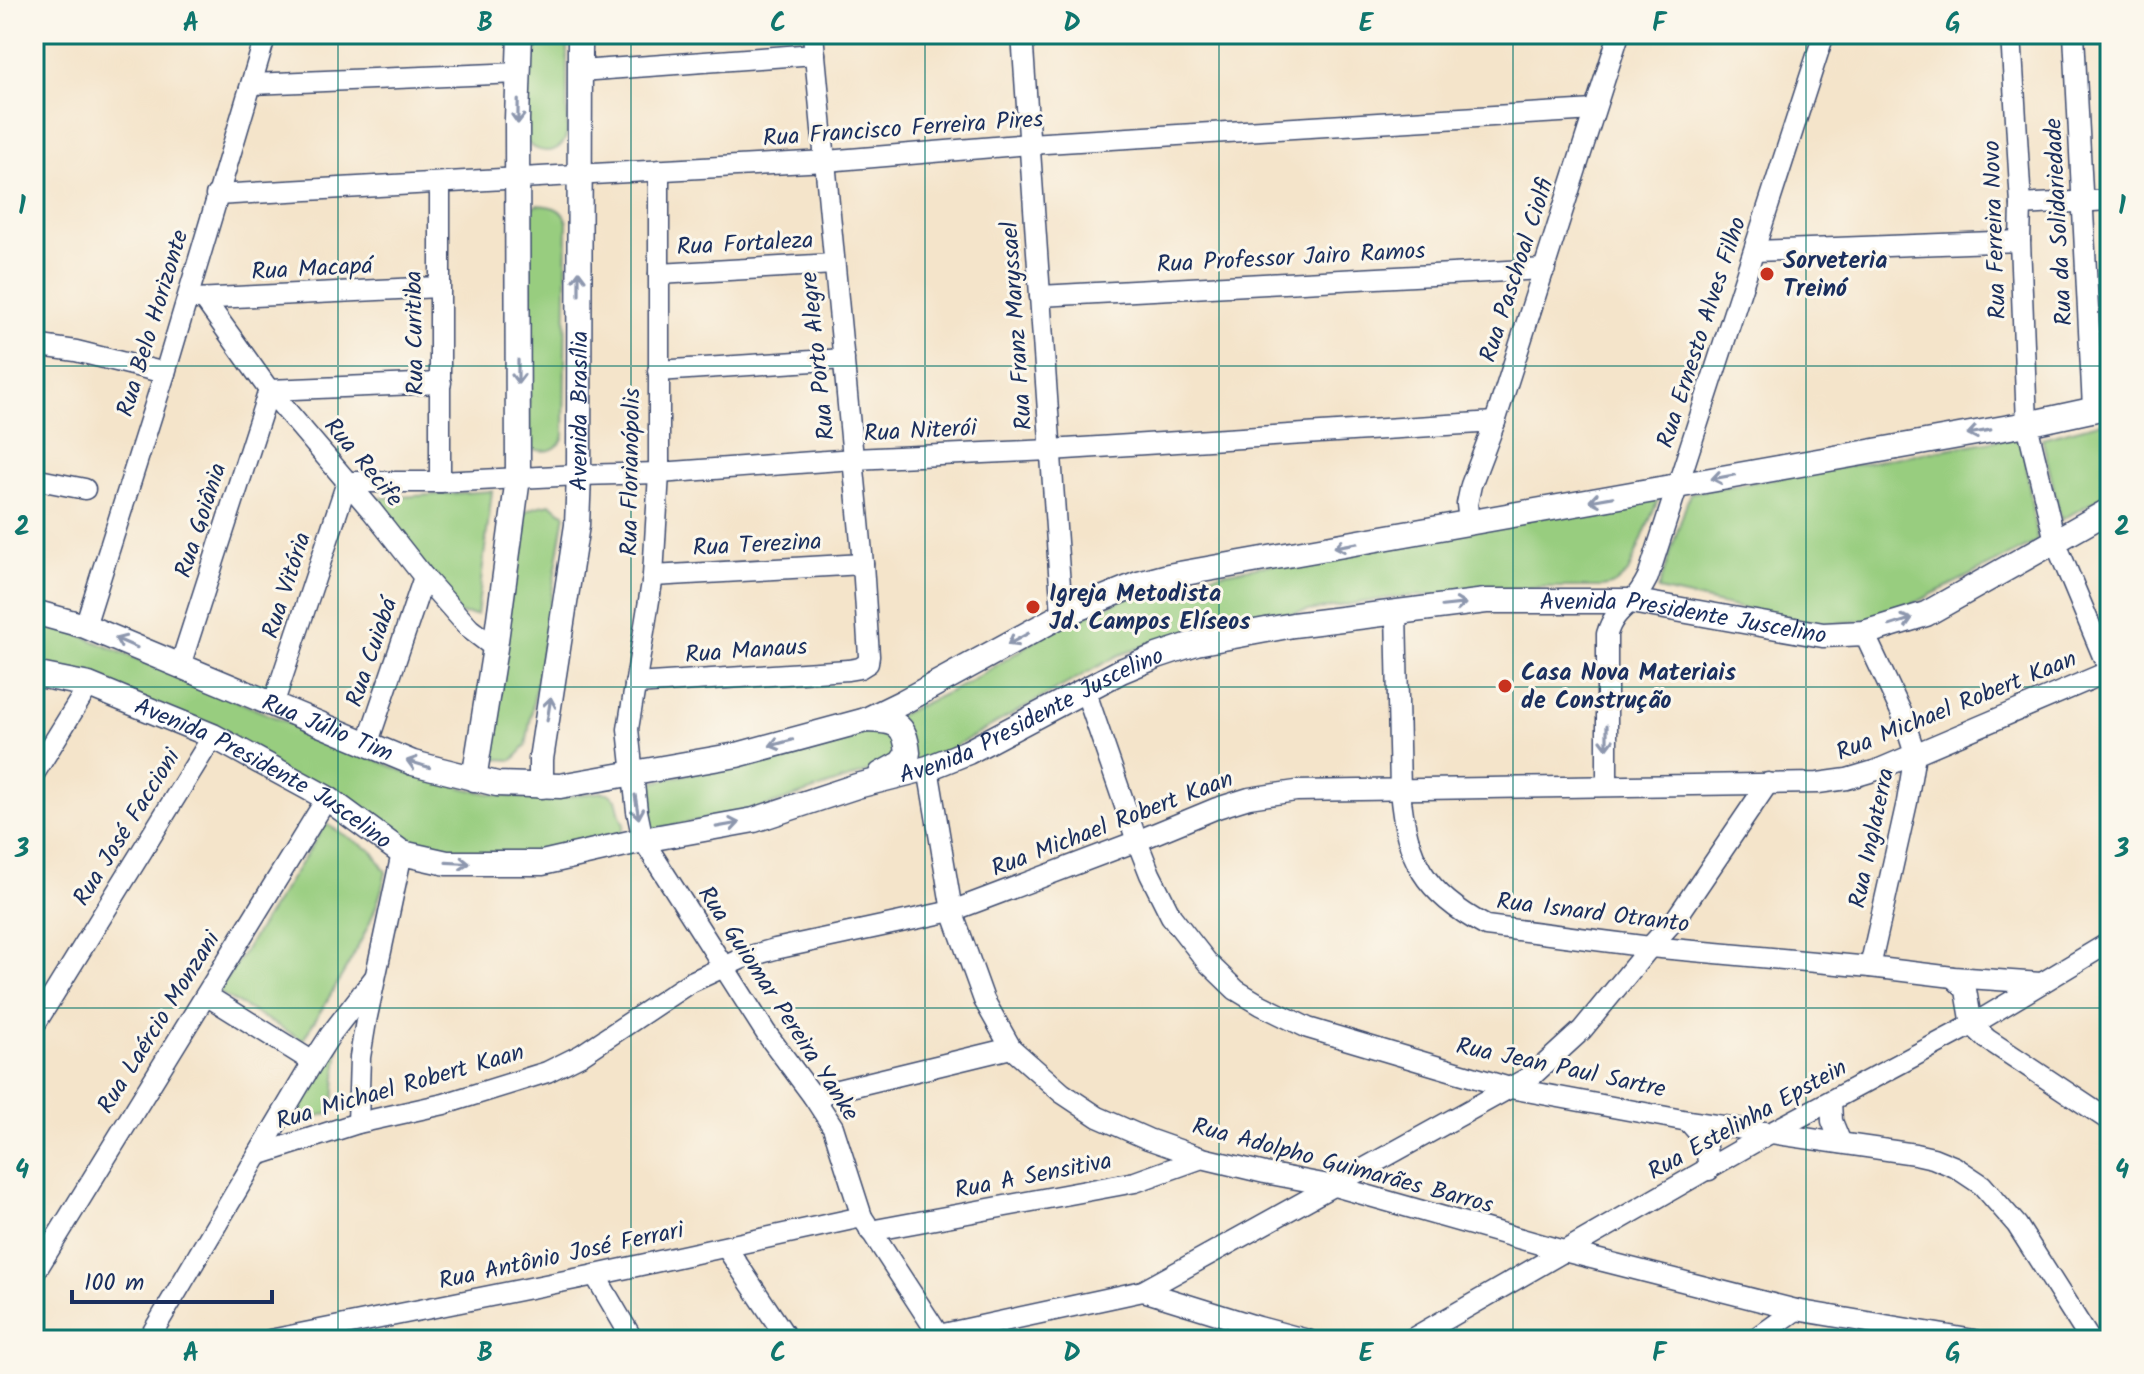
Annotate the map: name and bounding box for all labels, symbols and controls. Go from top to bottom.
text: A [183,3,199,45]
text: B [477,3,493,45]
text: C [770,3,786,45]
text: D [1063,3,1081,45]
text: E [1359,3,1375,45]
text: F [1652,3,1668,45]
text: G [1945,3,1961,45]
one-way arrow [510,98,525,125]
street label: Rua Francisco Ferreira Pires [762,100,1045,159]
street label: Rua da Solidariedade [2035,117,2084,327]
street label: Rua Ferreira Novo [1973,140,2018,320]
street label: Rua Paschoal Ciolfi [1469,173,1566,368]
text: 1 [18,186,26,228]
text: 1 [2118,186,2126,228]
street label: Rua Ernesto Alves Filho [1647,212,1758,453]
street label: Rua Franz Maryssael [991,220,1044,431]
street label: Rua Fortaleza [676,221,814,268]
street label: Rua Belo Horizonte [106,225,200,422]
street label: Rua Professor Jairo Ramos [1156,232,1426,285]
place label: Sorveteria Treinó [1783,242,1887,309]
street label: Rua Macapá [250,247,376,292]
marker: Sorveteria Treinó [1758,265,1776,283]
street label: Rua Porto Alegre [790,269,847,442]
street label: Rua Curitiba [395,270,436,396]
one-way arrow [571,270,587,297]
street label: Avenida Brasília [560,331,600,492]
one-way arrow [510,358,526,385]
street label: Rua Florianópolis [611,387,652,557]
street label: Rua Recife [313,409,412,517]
street label: Rua Niterói [863,409,979,454]
one-way arrow [1967,426,1992,441]
street label: Rua Goiânia [165,458,238,583]
one-way arrow [1710,470,1736,485]
one-way arrow [1589,492,1615,507]
text: 2 [14,507,30,549]
text: 2 [2114,507,2130,549]
street label: Rua Terezina [692,523,823,568]
street label: Rua Vitória [252,527,323,644]
one-way arrow [1333,538,1359,553]
place label: Igreja Metodista Jd. Campos Elíseos [1049,575,1250,642]
street label: Avenida Presidente Juscelino [1540,582,1830,656]
street label: Rua Cuiabá [336,590,410,712]
one-way arrow [1440,597,1467,612]
marker: Igreja Metodista Jd. Campos Elíseos [1024,598,1042,616]
one-way arrow [1887,614,1913,629]
street label: Rua Manaus [684,628,809,675]
one-way arrow [1006,632,1030,647]
one-way arrow [114,635,139,650]
street label: Avenida Presidente Juscelino [895,637,1169,795]
street label: Rua Michael Robert Kaan [1830,640,2083,773]
place label: Casa Nova Materiais de Construção [1521,654,1736,721]
marker: Casa Nova Materiais de Construção [1496,677,1514,695]
street label: Rua Júlio Tim [256,684,399,774]
street label: Avenida Presidente Juscelino [128,688,400,861]
one-way arrow [542,696,557,722]
one-way arrow [1599,723,1615,750]
one-way arrow [769,737,794,752]
street label: Rua José Faccioni [63,740,192,914]
one-way arrow [406,756,431,770]
street label: Rua Michael Robert Kaan [986,760,1239,889]
street label: Rua Inglaterra [1839,765,1906,912]
one-way arrow [630,794,645,819]
one-way arrow [715,817,740,832]
text: 3 [14,829,29,871]
text: 3 [2114,829,2129,871]
one-way arrow [444,855,471,870]
street label: Rua Guiomar Pereira Yanke [687,878,869,1130]
street label: Rua Isnard Otranto [1494,882,1692,945]
street label: Rua Laércio Monzani [87,923,232,1122]
street label: Rua Jean Paul Sartre [1452,1027,1669,1110]
street label: Rua Michael Robert Kaan [272,1033,529,1142]
street label: Rua Estelinha Epstein [1641,1049,1855,1191]
street label: Rua Adolpho Guimarães Barros [1188,1107,1498,1225]
street label: Rua A Sensitiva [951,1142,1115,1211]
text: 4 [15,1150,29,1192]
text: 4 [2115,1150,2129,1192]
street label: Rua Antônio José Ferrari [435,1211,689,1301]
scale bar [72,1254,272,1304]
text: 100 m [84,1264,144,1303]
text: A [183,1333,199,1374]
text: B [477,1333,493,1374]
text: C [770,1333,786,1374]
text: D [1063,1333,1081,1374]
text: E [1359,1333,1375,1374]
text: F [1652,1333,1668,1374]
text: G [1945,1333,1961,1374]

